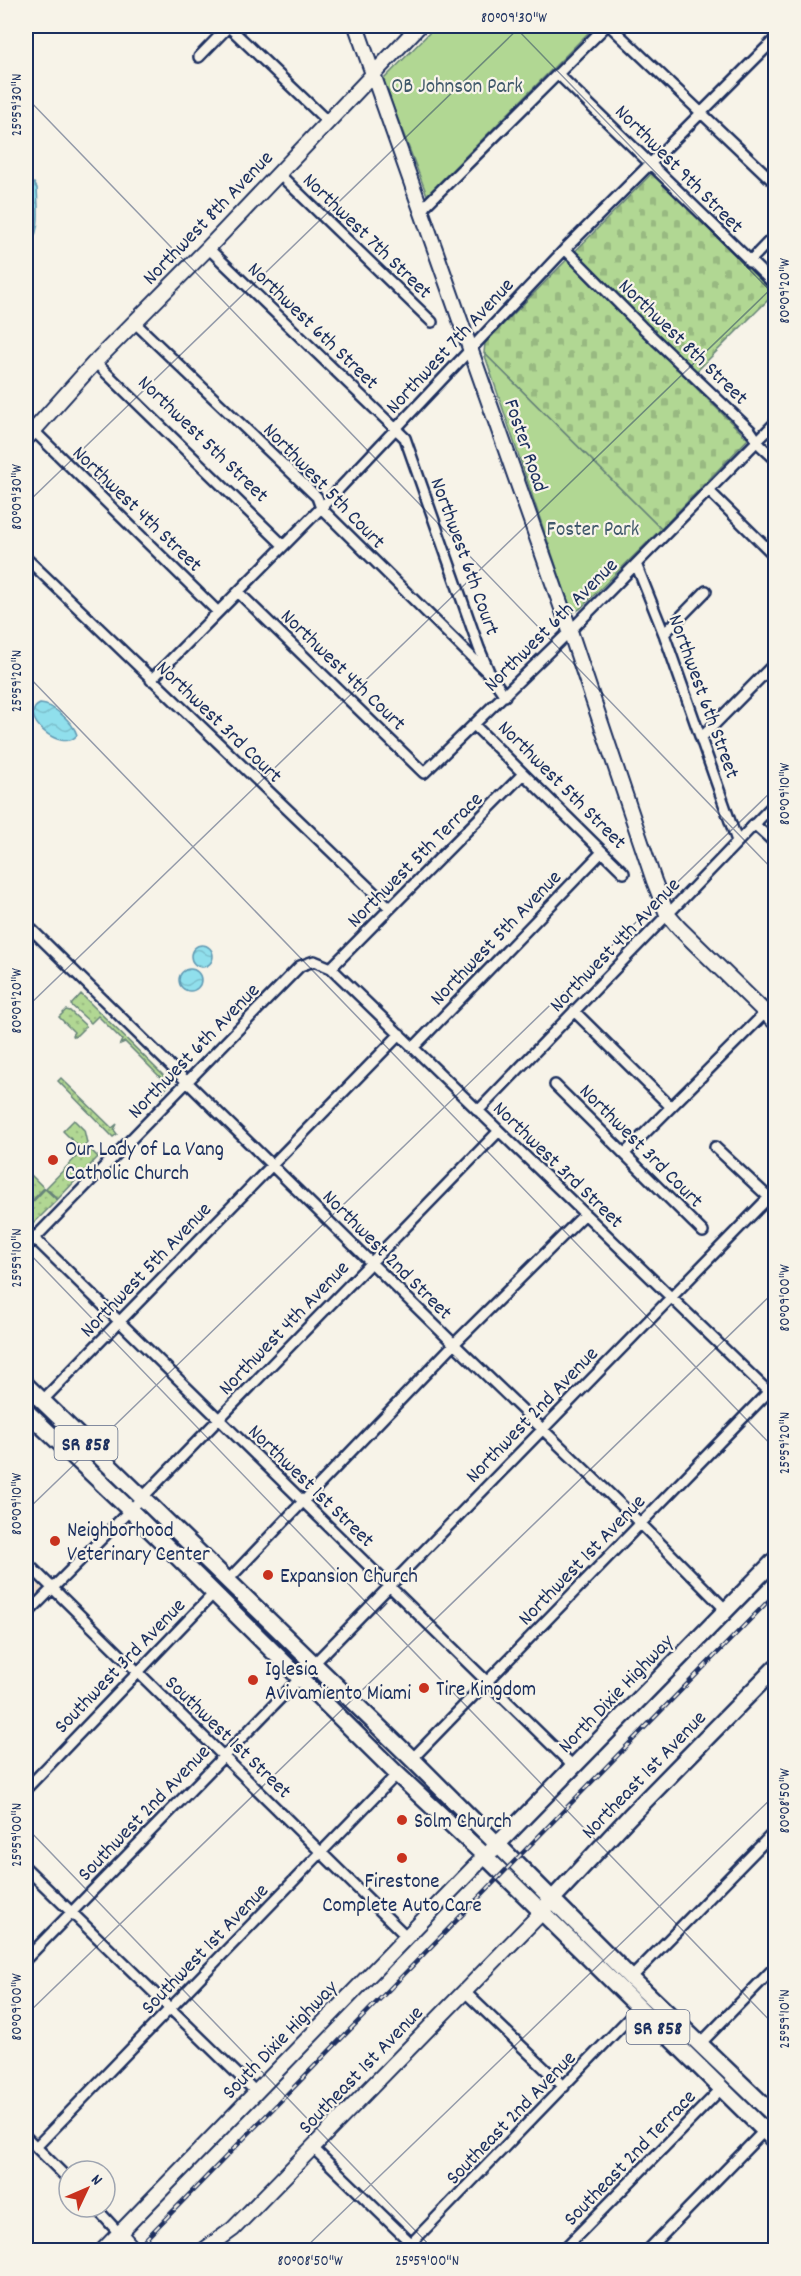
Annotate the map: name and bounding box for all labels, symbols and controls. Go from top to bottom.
text: 80°09'30"W [481,8,547,30]
park label: OB Johnson Park [391,73,523,103]
text: 25°59'30"N [7,74,29,136]
street label: Northwest 9th Street [607,99,749,242]
street label: Northwest 8th Avenue [137,145,281,293]
street label: Northwest 7th Street [294,167,438,307]
street label: Northwest 6th Street [239,256,385,398]
text: 80°09'20"W [775,258,797,324]
street label: Northwest 7th Avenue [380,272,522,422]
street label: Northwest 8th Street [610,273,754,413]
street label: Northwest 5th Street [130,370,274,511]
street label: Foster Road [494,396,554,496]
street label: Northwest 5th Court [255,417,391,557]
street label: Northwest 4th Street [64,440,208,580]
text: 80°09'30"W [7,464,29,530]
street label: Northwest 6th Court [421,474,506,640]
park label: Foster Park [547,516,639,546]
street label: Northwest 6th Avenue [478,552,626,700]
street label: Northwest 4th Court [272,603,412,739]
street label: Northwest 6th Street [659,611,746,783]
text: 25°59'20"N [7,650,29,712]
street label: Northwest 3rd Court [148,655,288,791]
street label: Northwest 5th Street [489,715,632,858]
text: 80°09'10"W [775,762,797,825]
street label: Northwest 5th Terrace [341,786,491,936]
street label: Northwest 5th Avenue [424,864,570,1014]
street label: Northwest 4th Avenue [544,872,689,1020]
text: 80°09'20"W [7,968,29,1034]
street label: Northwest 6th Avenue [122,977,268,1127]
street label: Northwest 3rd Court [571,1078,709,1216]
street label: Northwest 3rd Street [485,1096,629,1237]
place label: Our Lady of La Vang Catholic Church [65,1136,224,1190]
marker: Our Lady of La Vang Catholic Church [46,1153,60,1167]
street label: Northwest 2nd Street [314,1184,458,1328]
street label: Northwest 5th Avenue [74,1196,220,1346]
text: 25°59'10"N [7,1228,29,1288]
street label: Northwest 4th Avenue [213,1255,358,1403]
text: 80°09'00"W [775,1264,797,1332]
street label: Northwest 2nd Avenue [460,1341,606,1491]
text: 25°59'20"N [775,1412,797,1474]
street label: Northwest 1st Street [240,1419,380,1556]
road number: SR 858 [54,1426,118,1460]
text: 80°09'10"W [7,1472,29,1535]
street label: Northwest 1st Avenue [512,1489,654,1634]
place label: Neighborhood Veterinary Center [67,1517,210,1571]
marker: Neighborhood Veterinary Center [48,1534,62,1548]
place label: Expansion Church [280,1563,418,1593]
marker: Expansion Church [261,1568,275,1582]
street label: Southwest 3rd Avenue [48,1592,194,1742]
street label: North Dixie Highway [552,1628,682,1761]
place label: Iglesia Avivamiento Miami [265,1656,411,1710]
street label: Southwest 1st Street [157,1670,297,1807]
marker: Iglesia Avivamiento Miami [246,1673,260,1687]
place label: Tire Kingdom [436,1676,536,1706]
marker: Tire Kingdom [417,1681,431,1695]
street label: Northeast 1st Avenue [576,1705,715,1847]
street label: Southwest 2nd Avenue [72,1739,219,1889]
text: 80°08'50"W [775,1768,797,1834]
text: 25°59'00"N [7,1803,29,1867]
place label: Solm Church [414,1808,512,1838]
marker: Solm Church [395,1813,409,1827]
marker: Firestone Complete Auto Care [395,1851,409,1865]
place label: Firestone Complete Auto Care [322,1868,482,1922]
street label: Southwest 1st Avenue [135,1878,277,2023]
text: 80°09'00"W [7,1973,29,2041]
street label: South Dixie Highway [216,1974,346,2107]
text: 25°59'10"N [775,1989,797,2049]
street label: Southeast 1st Avenue [293,2000,432,2142]
road number: SR 858 [626,2010,690,2044]
street label: Southeast 2nd Avenue [440,2045,584,2193]
street label: Southeast 2nd Terrace [558,2084,704,2234]
north arrow [57,2159,117,2219]
text: N [85,2169,107,2191]
text: 80°08'50"W [277,2251,343,2273]
text: 25°59'00"N [395,2251,459,2273]

